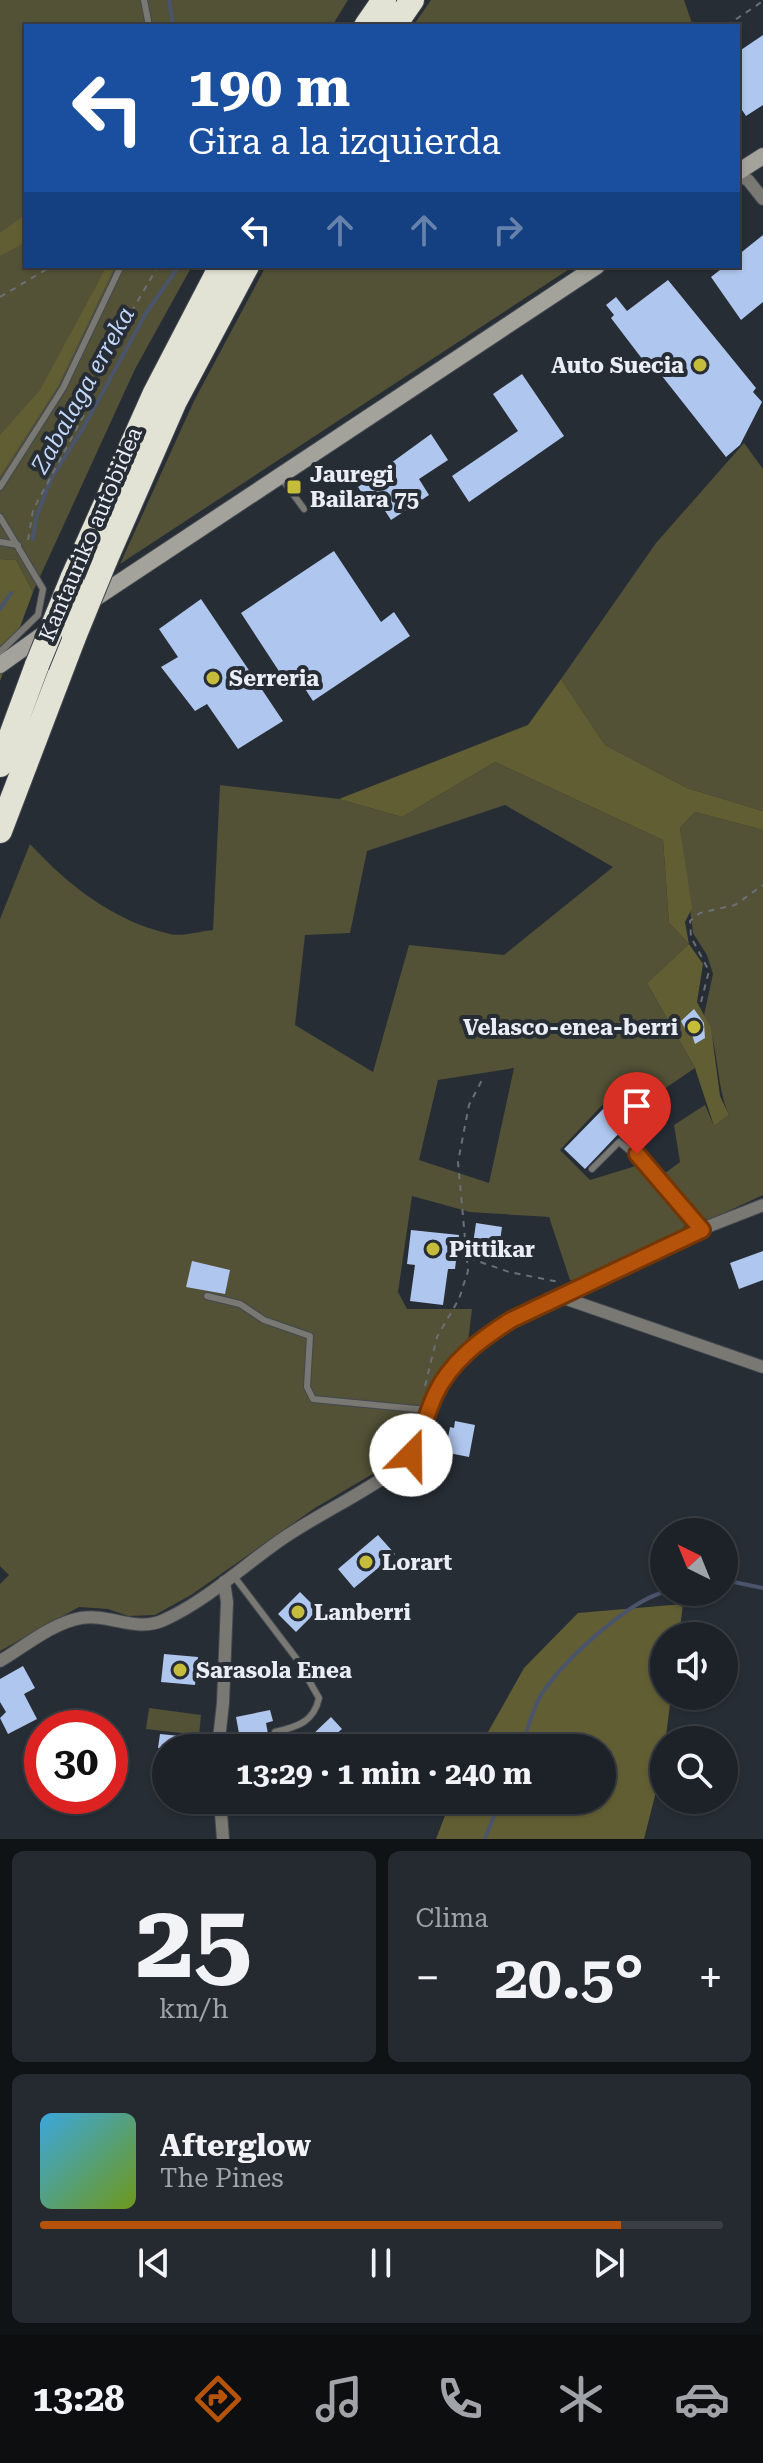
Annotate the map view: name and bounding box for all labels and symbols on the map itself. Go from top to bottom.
water label: Zabalaga erreka [25,302,140,479]
place label: Auto Suecia [551,353,684,378]
marker: Auto Suecia [691,356,709,374]
street label: Kantauriko autobidea [34,423,147,645]
place label: Jauregi Bailara 75 [310,462,419,512]
marker: Jauregi Bailara 75 [285,478,303,496]
place label: Serreria [229,666,319,691]
marker: Serreria [204,669,222,687]
place label: Velasco-enea-berri [463,1015,678,1040]
marker: Velasco-enea-berri [685,1018,703,1036]
pin [603,1072,671,1154]
place label: Pittikar [449,1237,535,1262]
marker: Pittikar [424,1240,442,1258]
position arrow [369,1413,453,1497]
north arrow [650,1518,738,1606]
place label: Lorart [382,1550,452,1575]
marker: Lorart [357,1553,375,1571]
place label: Lanberri [314,1600,411,1625]
marker: Lanberri [289,1603,307,1621]
place label: Sarasola Enea [196,1658,352,1683]
marker: Sarasola Enea [171,1661,189,1679]
speed limit sign: 30 [24,1710,128,1814]

